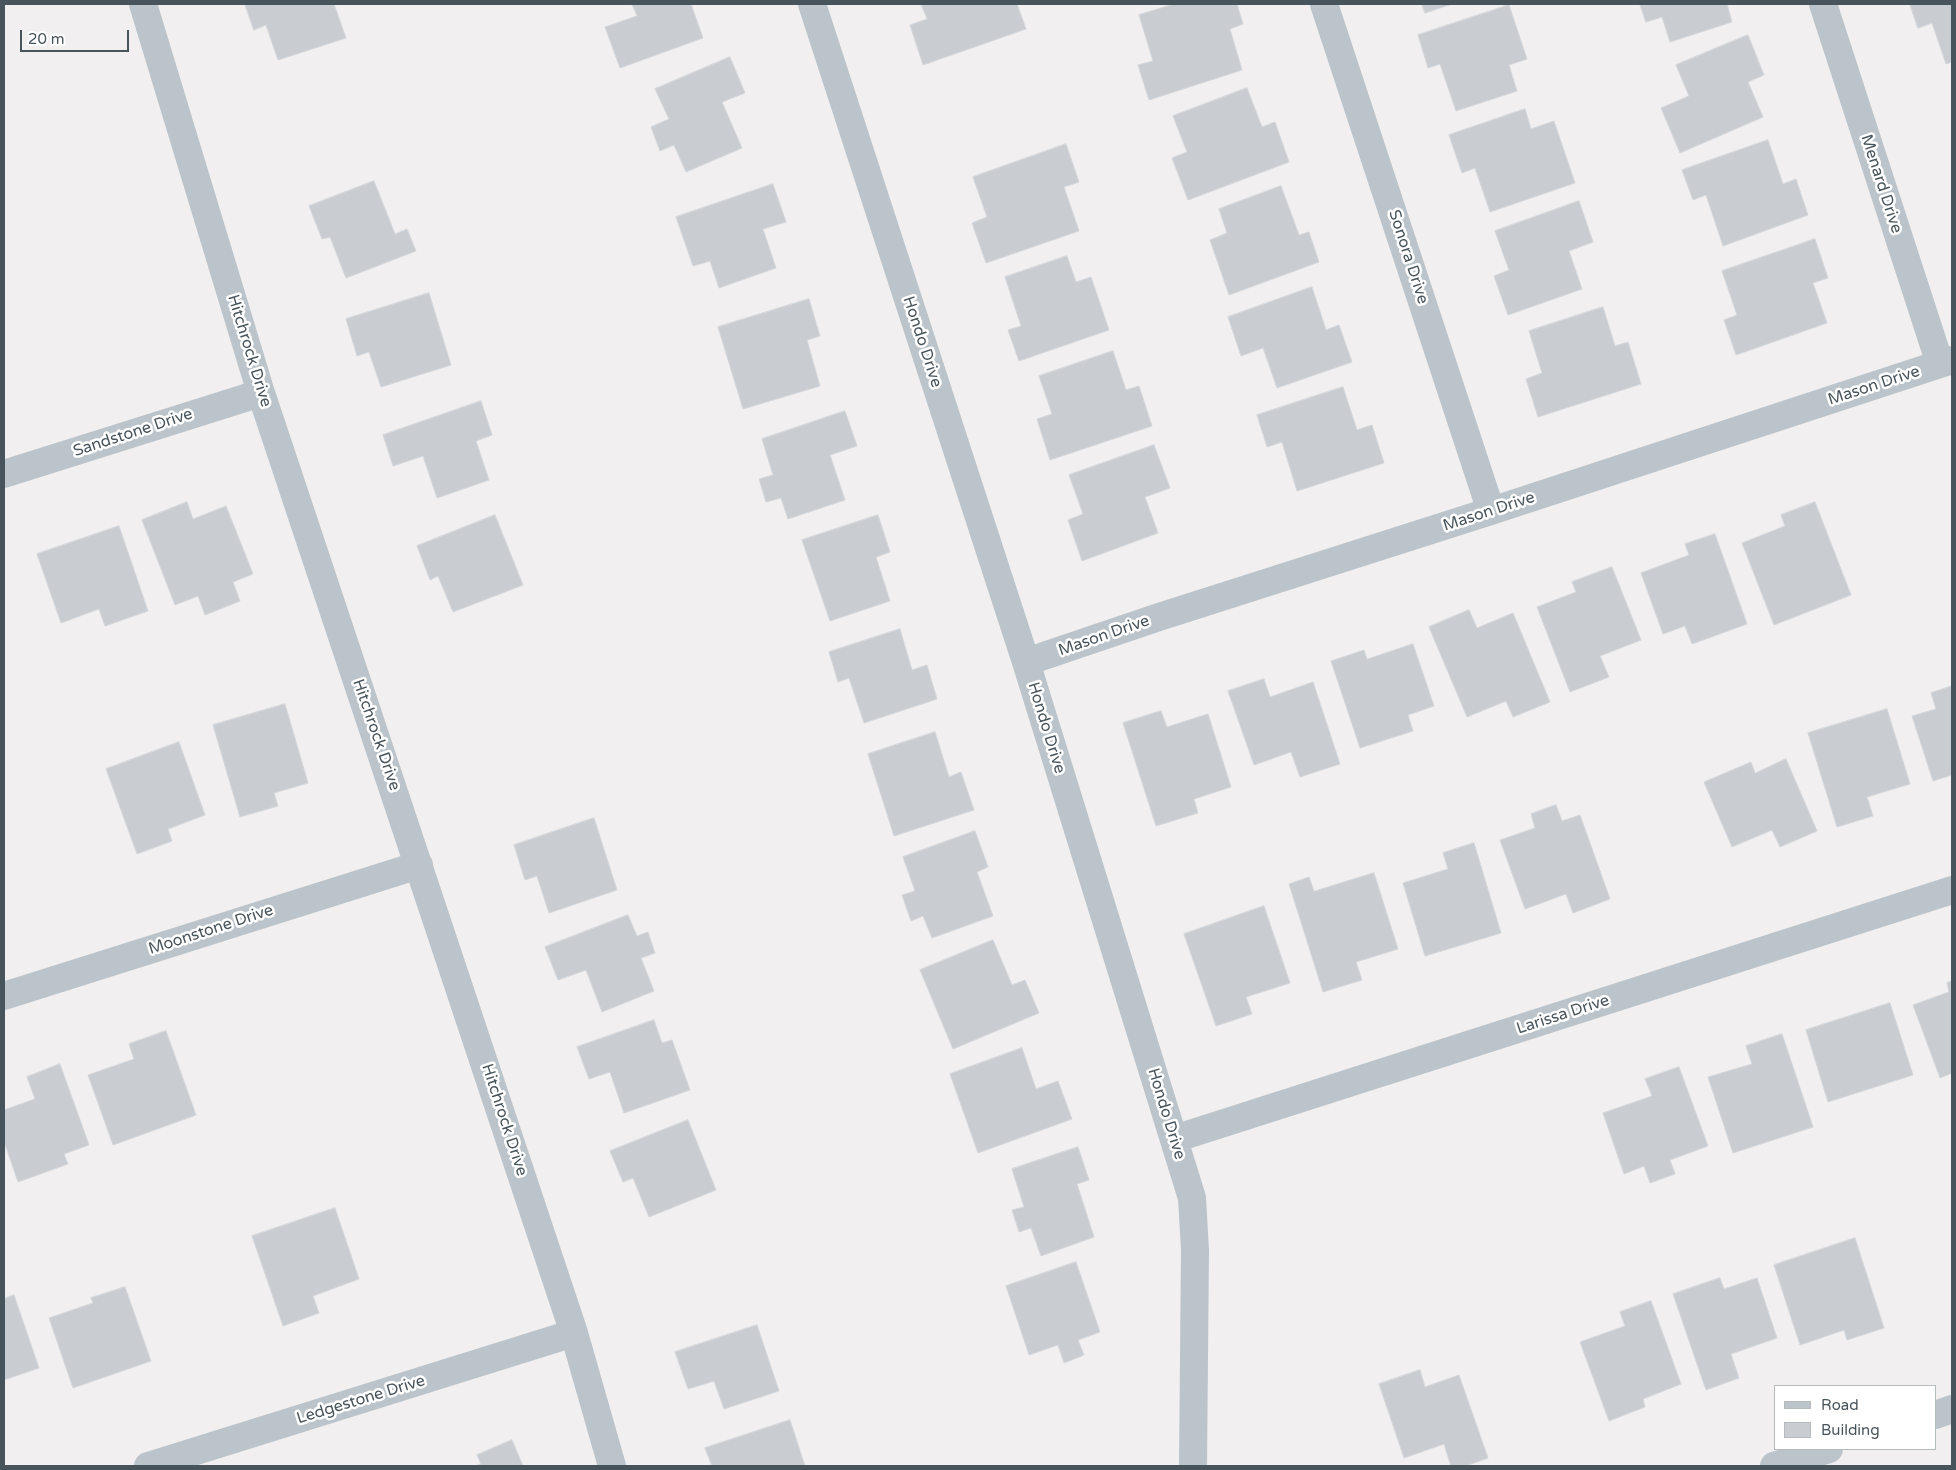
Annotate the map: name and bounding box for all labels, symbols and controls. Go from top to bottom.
scale bar [22,20,131,52]
text: 20 m [28,30,65,48]
street label: Menard Drive [1856,132,1906,236]
street label: Sonora Drive [1384,208,1432,306]
street label: Hitchrock Drive [223,292,275,410]
street label: Hondo Drive [898,294,946,390]
street label: Mason Drive [1826,362,1922,410]
street label: Sandstone Drive [71,405,195,461]
street label: Mason Drive [1441,488,1537,536]
street label: Mason Drive [1056,611,1152,661]
street label: Hitchrock Drive [348,677,404,793]
street label: Hondo Drive [1023,680,1069,776]
street label: Moonstone Drive [146,901,276,959]
street label: Larissa Drive [1514,991,1612,1039]
street label: Hitchrock Drive [477,1062,531,1178]
street label: Hondo Drive [1143,1066,1189,1162]
street label: Ledgestone Drive [294,1371,428,1429]
legend [1774,1385,1936,1450]
text: Road [1821,1396,1859,1414]
text: Building [1821,1421,1880,1439]

